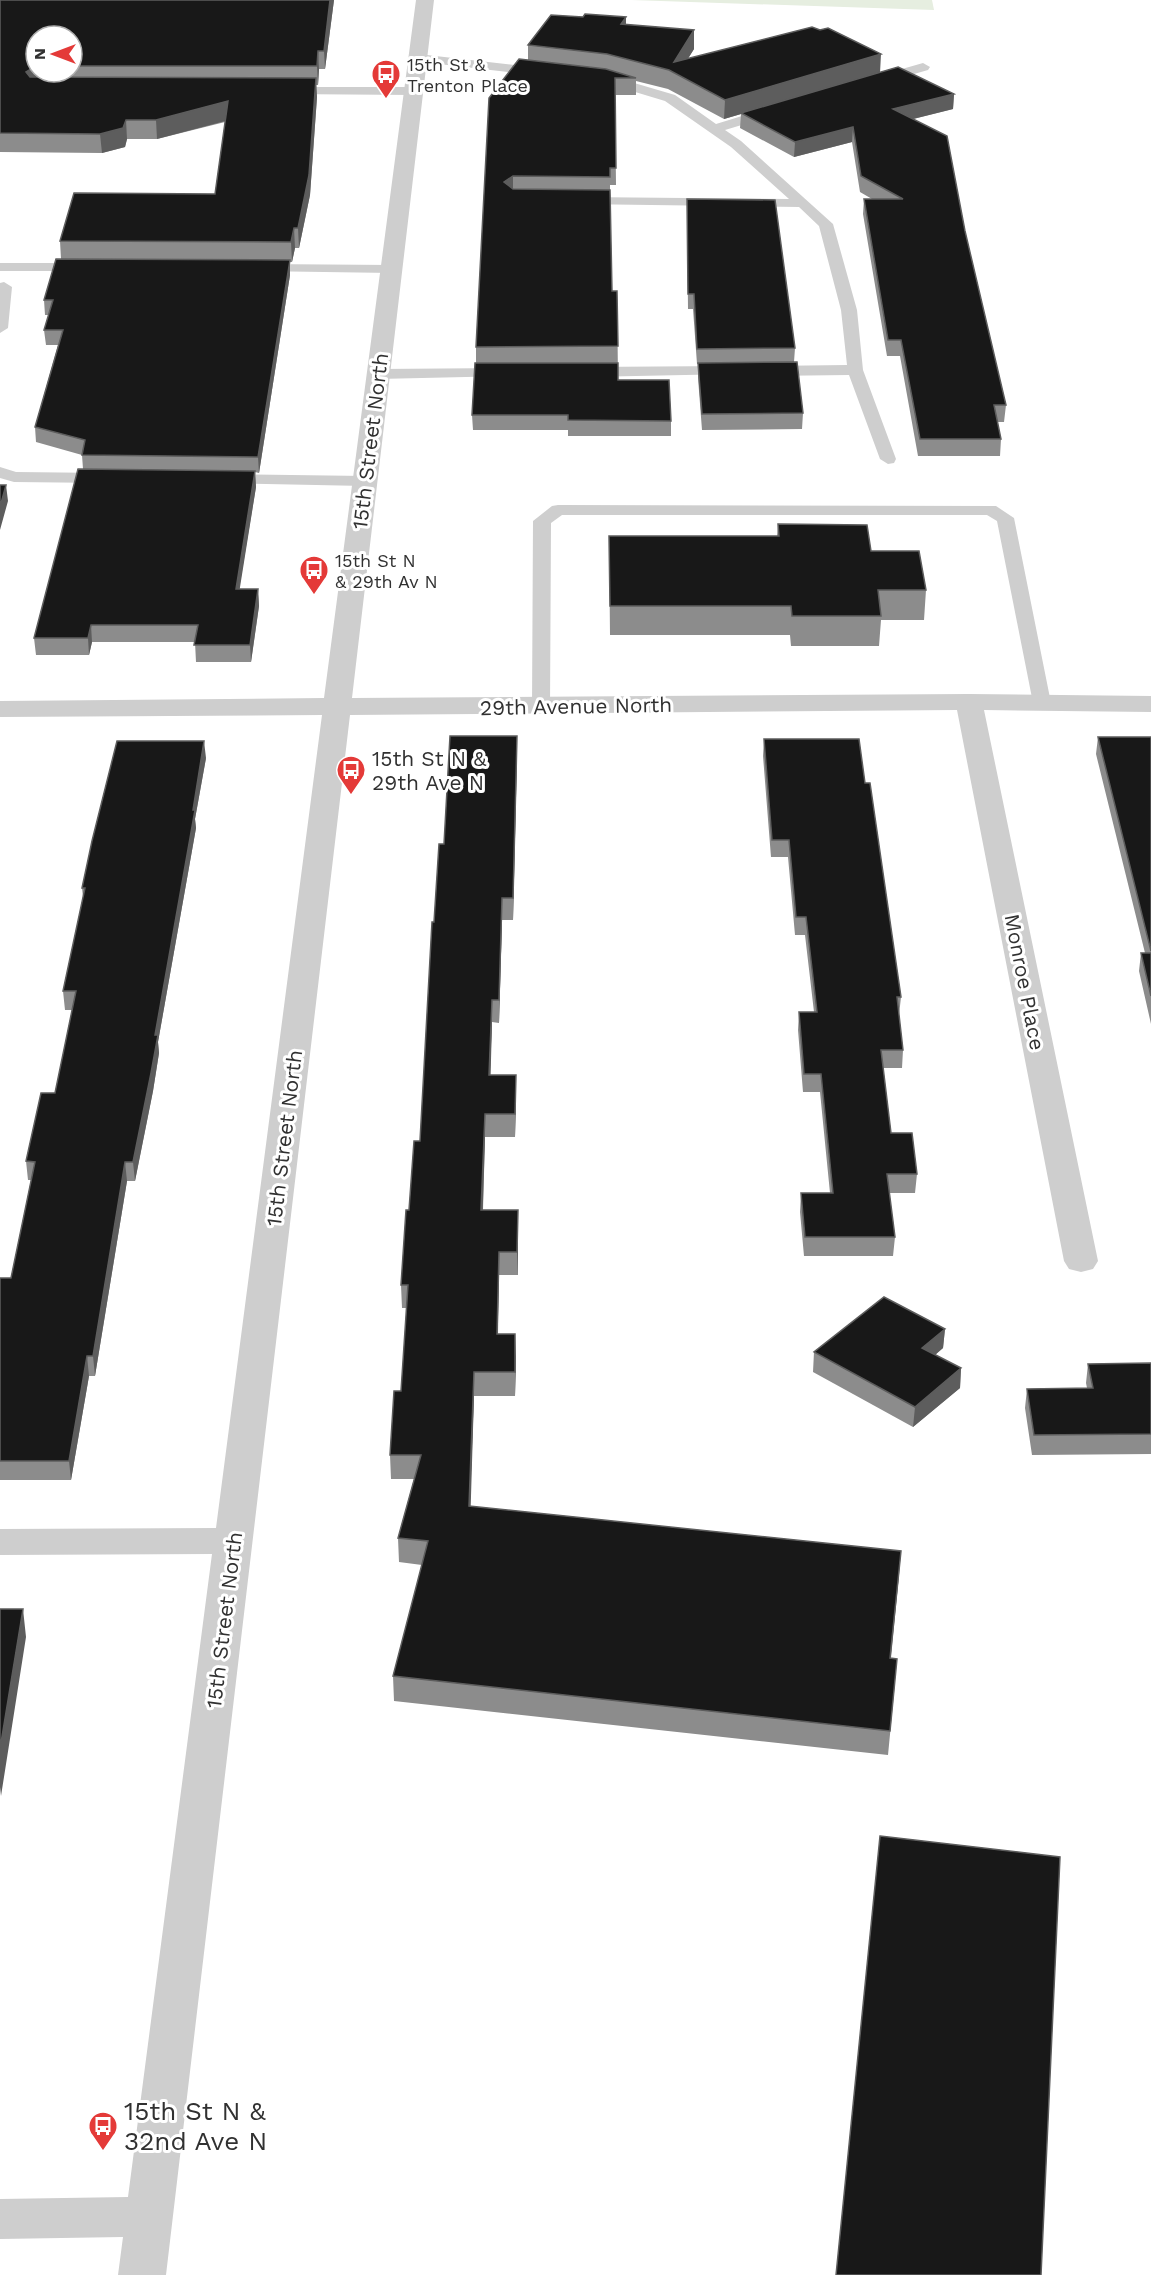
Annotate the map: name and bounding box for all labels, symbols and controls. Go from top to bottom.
north arrow [24,24,84,84]
text: N [30,48,49,60]
place label: 15th St & Trenton Place [407,54,528,96]
bus stop icon: 15th St & Trenton Place [370,58,402,100]
street label: 15th Street North [347,351,393,531]
place label: 15th St N & 29th Av N [335,550,438,592]
bus stop icon: 15th St N & 29th Av N [298,554,330,596]
street label: 29th Avenue North [480,692,672,720]
place label: 15th St N & 29th Ave N [372,746,487,795]
bus stop icon: 15th St N & 29th Ave N [335,754,367,796]
street label: Monroe Place [1000,912,1050,1052]
street label: 15th Street North [261,1048,307,1228]
street label: 15th Street North [201,1530,247,1710]
place label: 15th St N & 32nd Ave N [124,2096,267,2156]
bus stop icon: 15th St N & 32nd Ave N [87,2110,119,2152]

